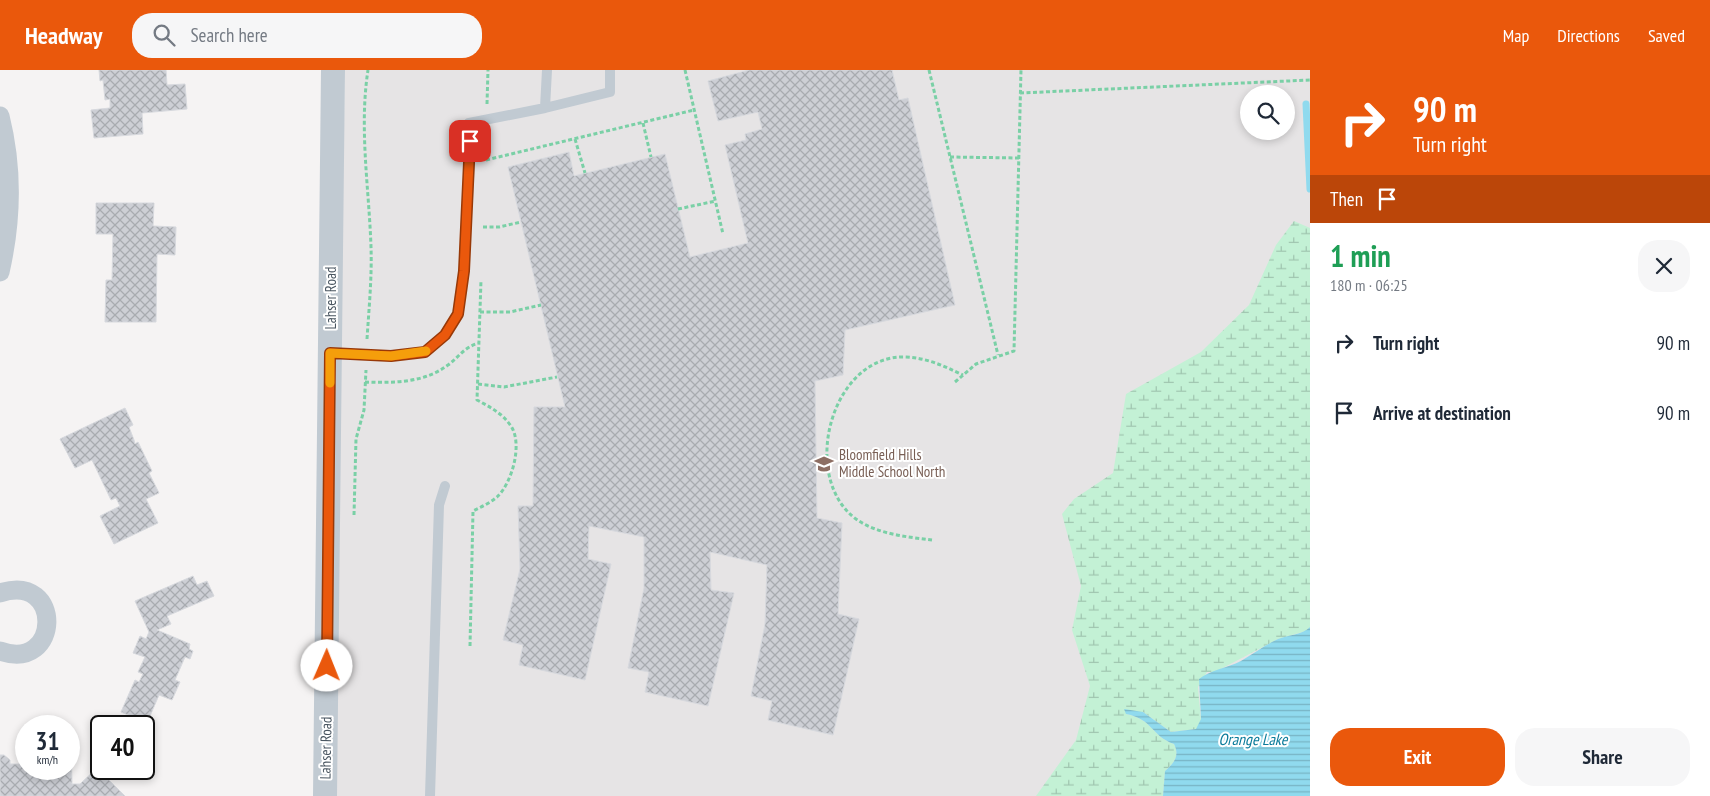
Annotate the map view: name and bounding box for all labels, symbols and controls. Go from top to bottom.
search box [132,13,482,58]
text: Headway [25,20,102,51]
icon: search [150,21,178,49]
text: Search here [190,23,268,47]
text: Map [1503,24,1529,47]
text: Directions [1557,24,1620,47]
text: Saved [1648,24,1685,47]
map controls [1240,85,1295,140]
button: search [1240,85,1295,140]
text: 90 m [1413,86,1477,132]
icon: right [1330,90,1395,155]
pin [449,120,491,162]
icon: arrive [456,127,484,155]
text: Turn right [1413,130,1487,158]
icon: arrive [1373,185,1401,213]
text: Then [1330,187,1363,211]
text: 1 min [1330,236,1391,275]
button: close [1638,240,1690,292]
street label: Lahser Road [321,267,340,329]
text: 180 m · 06:25 [1330,275,1408,295]
icon: right [1330,329,1358,357]
text: Turn right [1373,331,1439,355]
text: 90 m [1657,331,1690,355]
icon: arrive [1330,399,1358,427]
text: Arrive at destination [1373,401,1511,425]
text: 90 m [1657,401,1690,425]
place label: Bloomfield Hills Middle School North [839,445,945,481]
school or university icon: Bloomfield Hills Middle School North [813,453,835,475]
position arrow [300,639,352,691]
speed limit sign: 40 [90,715,155,780]
street label: Lahser Road [315,716,336,780]
text: 31 [36,725,59,757]
button: Exit [1330,728,1505,786]
button: Share [1515,728,1690,786]
water label: Orange Lake [1219,729,1289,749]
text: km/h [37,752,58,767]

